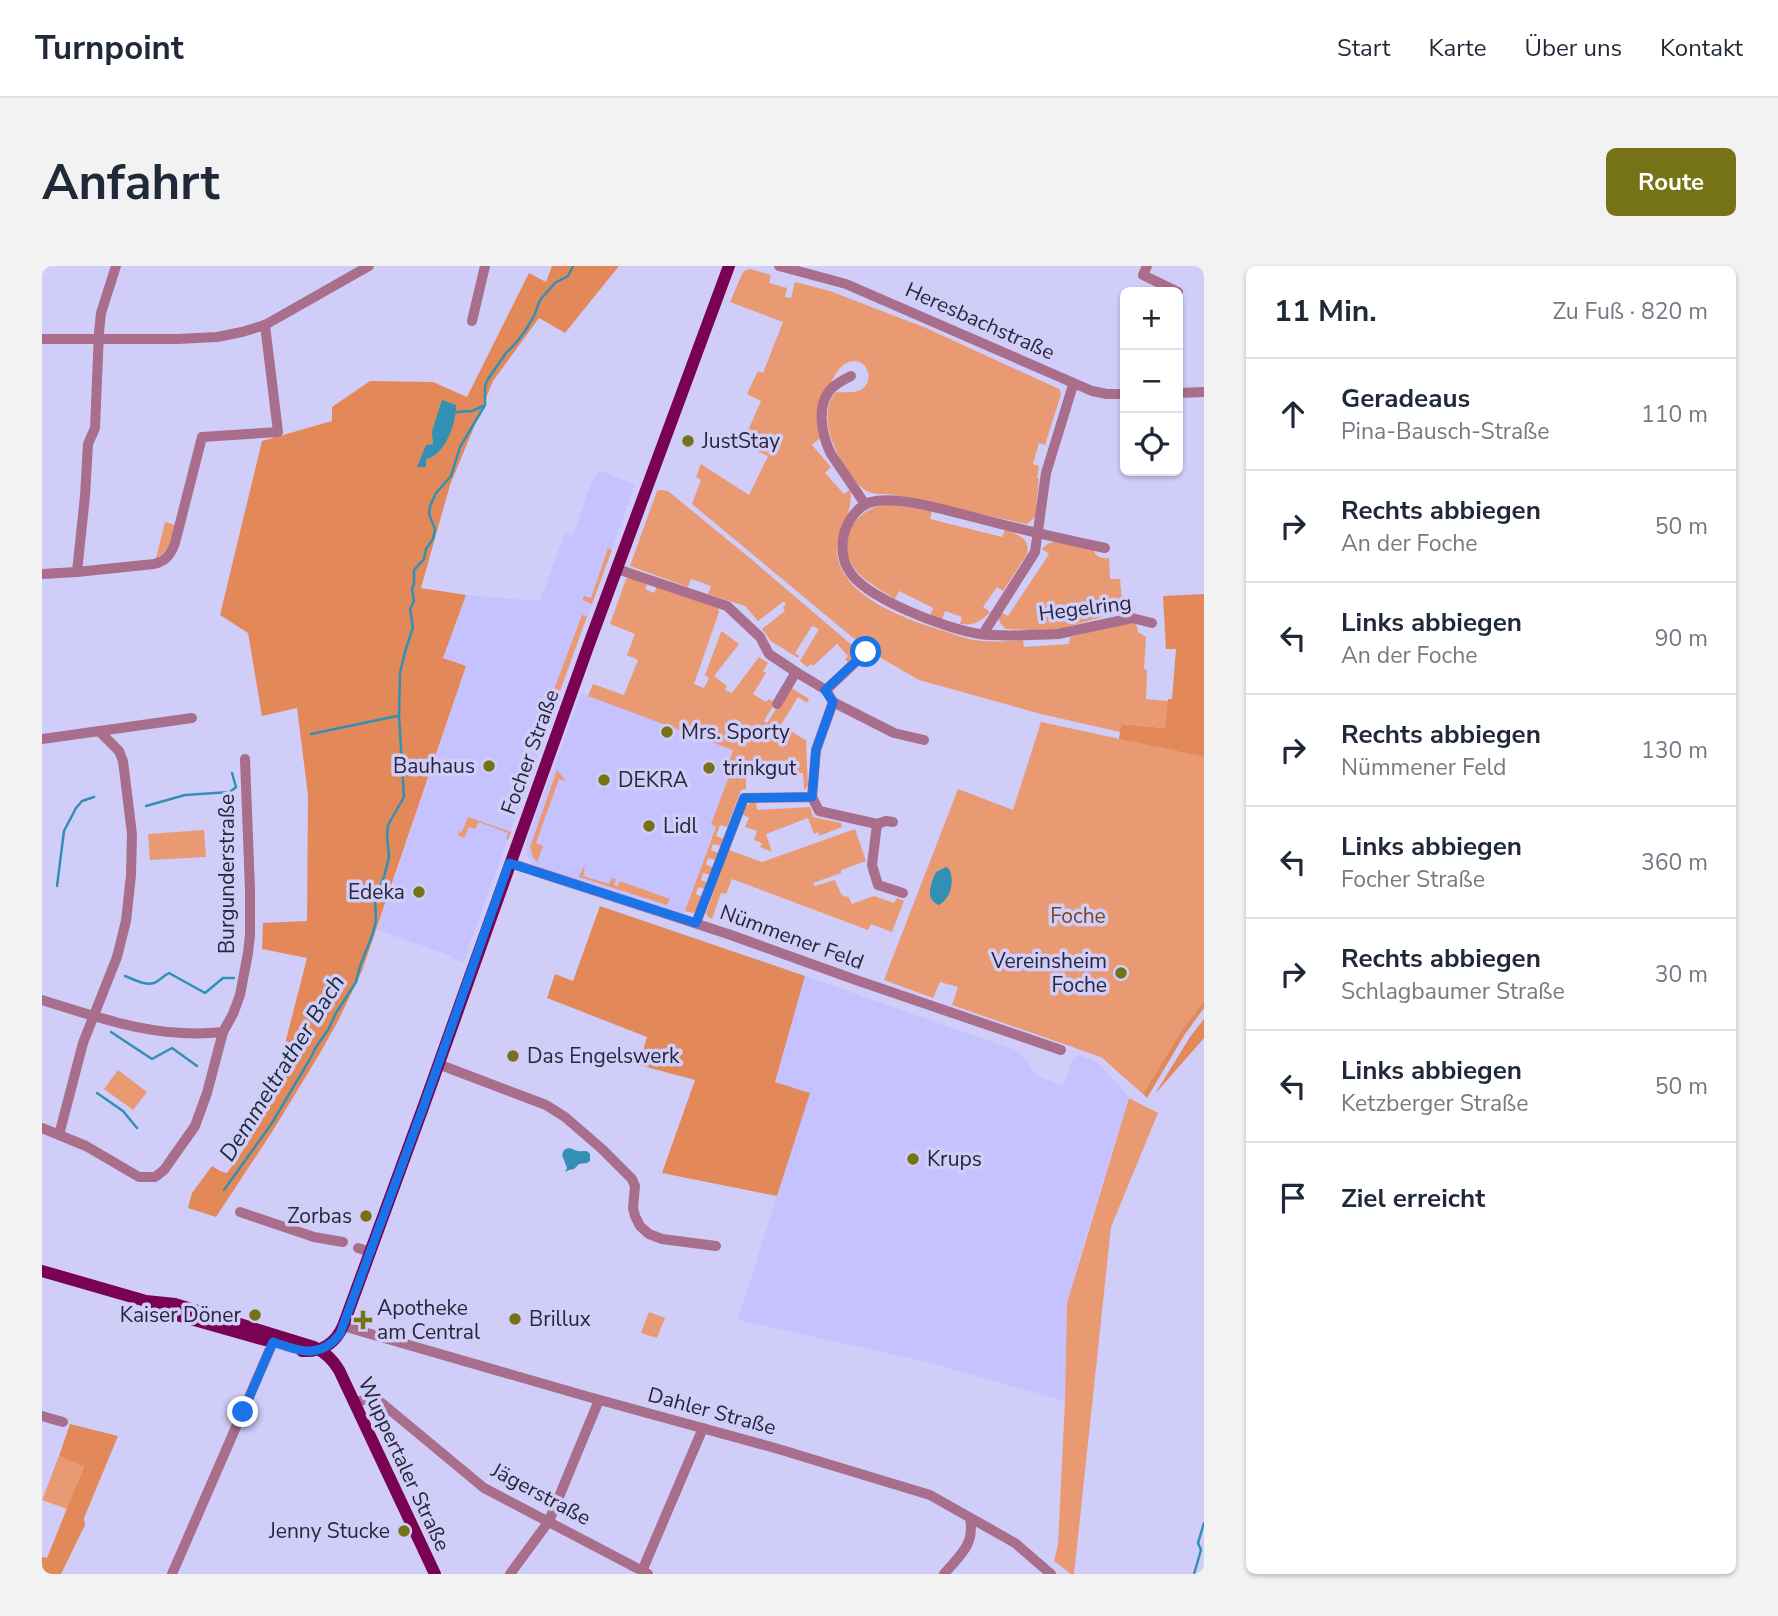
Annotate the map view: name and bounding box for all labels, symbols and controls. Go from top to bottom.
text: Turnpoint [35,26,184,71]
text: Start [1337,32,1390,64]
text: Karte [1428,32,1486,64]
text: Über uns [1524,32,1622,64]
text: Kontakt [1660,32,1743,64]
button: Route [1606,148,1736,216]
text: Anfahrt [42,149,220,216]
street label: Heresbachstraße [901,276,1059,366]
map controls [1120,287,1183,476]
button: + [1120,287,1183,350]
text: 11 Min. [1274,291,1377,332]
text: Zu Fuß · 820 m [1552,296,1708,327]
button: − [1120,350,1183,413]
text: Geradeaus [1341,381,1470,416]
icon: ahead [1274,395,1312,433]
text: 110 m [1641,399,1708,430]
button: locate [1120,413,1183,476]
text: Pina-Bausch-Straße [1341,416,1549,447]
place label: JustStay [701,427,780,455]
marker: JustStay [680,433,696,449]
text: Rechts abbiegen [1341,493,1541,528]
icon: right [1274,507,1312,545]
text: 50 m [1655,511,1708,542]
text: An der Foche [1341,528,1477,559]
street label: Hegelring [1037,588,1133,628]
text: Links abbiegen [1341,605,1522,640]
icon: left [1274,619,1312,657]
text: 90 m [1655,623,1708,654]
route start [850,636,881,667]
text: An der Foche [1341,640,1477,671]
street label: Focher Straße [494,685,566,819]
text: Rechts abbiegen [1341,717,1541,752]
place label: Mrs. Sporty [681,718,790,746]
marker: Mrs. Sporty [659,724,675,740]
icon: right [1274,731,1312,769]
text: 130 m [1641,735,1708,766]
place label: Bauhaus [393,752,475,780]
text: Nümmener Feld [1341,752,1506,783]
place label: trinkgut [723,754,797,782]
marker: Bauhaus [481,758,497,774]
marker: trinkgut [701,760,717,776]
place label: DEKRA [618,766,688,794]
marker: DEKRA [596,772,612,788]
street label: Burgunderstraße [213,794,241,954]
place label: Lidl [663,812,699,840]
marker: Lidl [641,818,657,834]
text: Links abbiegen [1341,829,1522,864]
icon: left [1274,843,1312,881]
text: 360 m [1641,847,1708,878]
text: Focher Straße [1341,864,1485,895]
place label: Edeka [348,878,405,906]
marker: Edeka [411,884,427,900]
street label: Nümmener Feld [716,898,868,976]
park label: Foche [1050,902,1106,930]
text: Rechts abbiegen [1341,941,1541,976]
place label: Vereinsheim Foche [990,947,1107,999]
icon: right [1274,955,1312,993]
text: 30 m [1655,959,1708,990]
marker: Vereinsheim Foche [1113,965,1129,981]
water label: Demmeltrather Bach [212,969,352,1167]
text: Schlagbaumer Straße [1341,976,1565,1007]
place label: Das Engelswerk [527,1042,680,1070]
marker: Das Engelswerk [505,1048,521,1064]
text: Links abbiegen [1341,1053,1522,1088]
icon: left [1274,1067,1312,1105]
text: 50 m [1655,1071,1708,1102]
text: Ketzberger Straße [1341,1088,1528,1119]
place label: Krups [927,1145,982,1173]
marker: Krups [905,1151,921,1167]
icon: arrive [1274,1179,1312,1217]
text: Ziel erreicht [1341,1181,1485,1216]
place label: Zorbas [287,1202,352,1230]
marker: Zorbas [358,1208,374,1224]
place label: Apotheke am Central [377,1294,481,1346]
place label: Kaiser Döner [120,1301,241,1329]
place label: Brillux [529,1305,591,1333]
marker: Kaiser Döner [247,1307,263,1323]
marker: Brillux [507,1311,523,1327]
marker: Apotheke am Central [355,1312,371,1328]
street label: Wuppertaler Straße [351,1372,457,1556]
street label: Dahler Straße [645,1380,779,1442]
route end [227,1396,258,1427]
street label: Jägerstraße [486,1456,596,1532]
place label: Jenny Stucke [268,1517,390,1545]
marker: Jenny Stucke [396,1523,412,1539]

